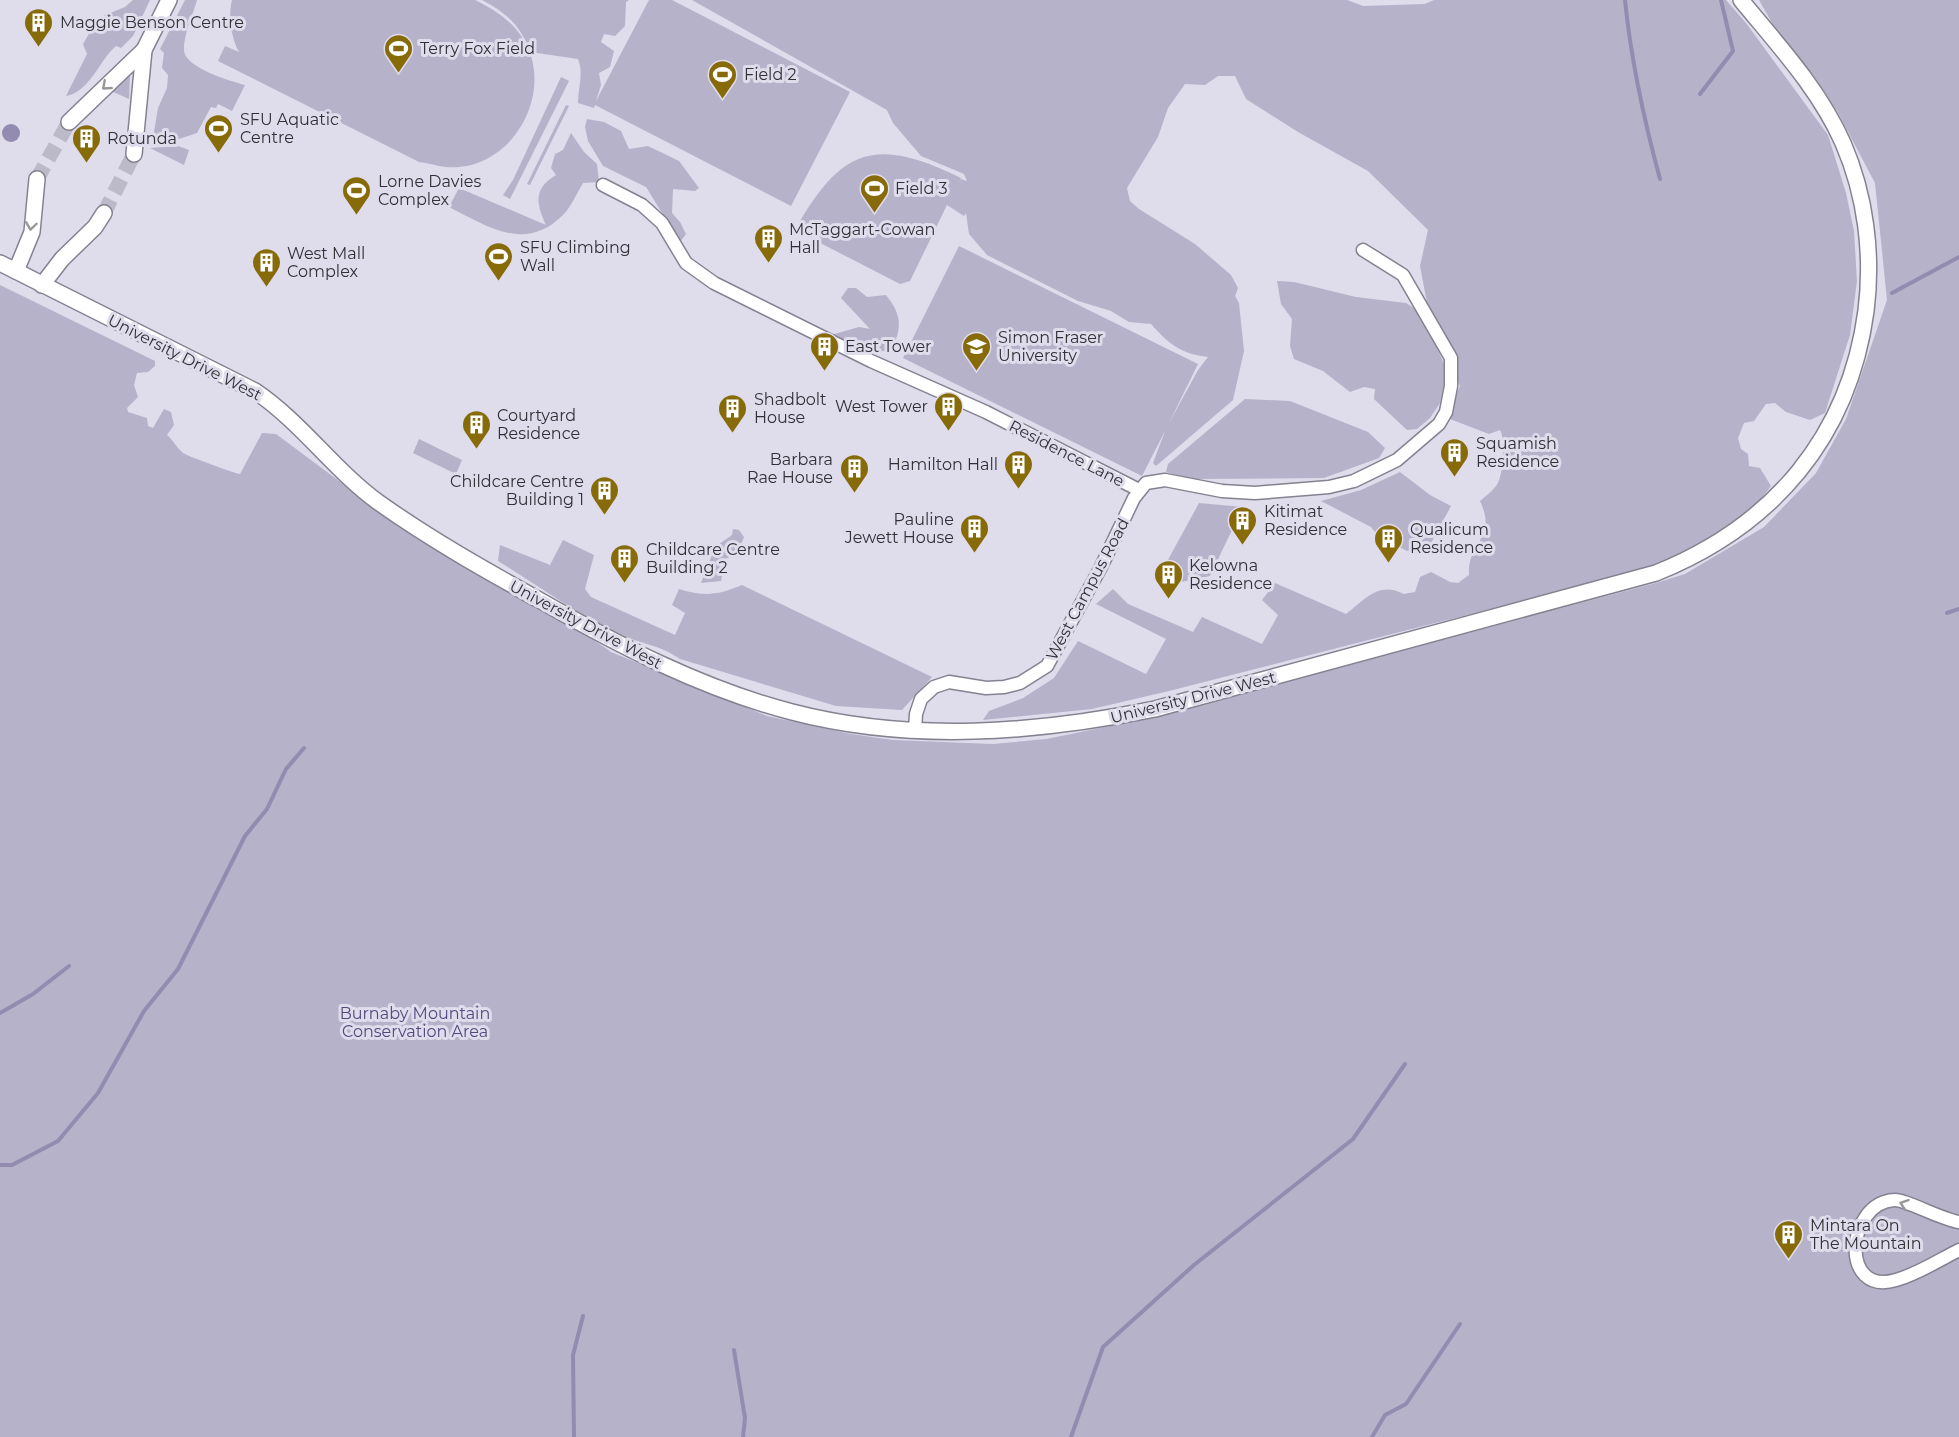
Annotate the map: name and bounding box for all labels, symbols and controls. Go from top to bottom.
building icon: Maggie Benson Centre [23,6,55,48]
place label: Maggie Benson Centre [60,13,244,32]
sports icon: Terry Fox Field [383,32,415,74]
place label: Terry Fox Field [420,39,535,58]
sports icon: Field 2 [707,58,739,100]
place label: Field 2 [744,65,797,84]
one-way arrow [102,79,113,90]
place label: SFU Aquatic Centre [240,110,339,147]
sports icon: SFU Aquatic Centre [203,112,235,154]
building icon: Rotunda [70,122,102,164]
place label: Rotunda [107,129,177,148]
place label: Lorne Davies Complex [378,172,481,209]
sports icon: Field 3 [858,172,890,214]
sports icon: Lorne Davies Complex [341,174,373,216]
place label: Field 3 [895,179,947,198]
place label: McTaggart-Cowan Hall [789,220,935,257]
one-way arrow [25,222,38,231]
building icon: McTaggart-Cowan Hall [752,222,784,264]
place label: SFU Climbing Wall [520,238,631,275]
sports icon: SFU Climbing Wall [483,240,515,282]
place label: West Mall Complex [287,244,365,281]
building icon: West Mall Complex [250,246,282,288]
street label: University Drive West [105,310,265,405]
place label: Simon Fraser University [998,328,1103,365]
building icon: East Tower [808,330,840,372]
school or university icon: Simon Fraser University [961,330,993,372]
place label: East Tower [845,337,932,356]
place label: Shadbolt House [754,390,827,427]
building icon: West Tower [933,390,965,432]
building icon: Shadbolt House [717,392,749,434]
place label: West Tower [835,397,928,416]
place label: Courtyard Residence [497,406,580,443]
building icon: Courtyard Residence [460,408,492,450]
street label: Residence Lane [1006,416,1128,491]
place label: Squamish Residence [1476,434,1559,471]
building icon: Squamish Residence [1439,436,1471,478]
building icon: Hamilton Hall [1003,448,1035,490]
place label: Barbara Rae House [747,450,833,487]
building icon: Barbara Rae House [838,452,870,494]
place label: Hamilton Hall [888,455,998,474]
place label: Childcare Centre Building 1 [450,472,584,509]
building icon: Childcare Centre Building 1 [589,474,621,516]
place label: Kitimat Residence [1264,502,1347,539]
building icon: Kitimat Residence [1227,504,1259,546]
place label: Pauline Jewett House [844,510,954,547]
building icon: Pauline Jewett House [959,512,991,554]
street label: West Campus Road [1042,515,1133,664]
place label: Qualicum Residence [1410,520,1493,557]
building icon: Qualicum Residence [1373,522,1405,564]
place label: Childcare Centre Building 2 [646,540,780,577]
building icon: Childcare Centre Building 2 [609,542,641,584]
place label: Kelowna Residence [1189,556,1272,593]
building icon: Kelowna Residence [1152,558,1184,600]
street label: University Drive West [506,576,666,673]
street label: University Drive West [1108,668,1278,727]
park label: Burnaby Mountain Conservation Area [340,1004,490,1041]
one-way arrow [1899,1198,1910,1211]
place label: Mintara On The Mountain [1810,1216,1921,1253]
building icon: Mintara On The Mountain [1773,1218,1805,1260]

